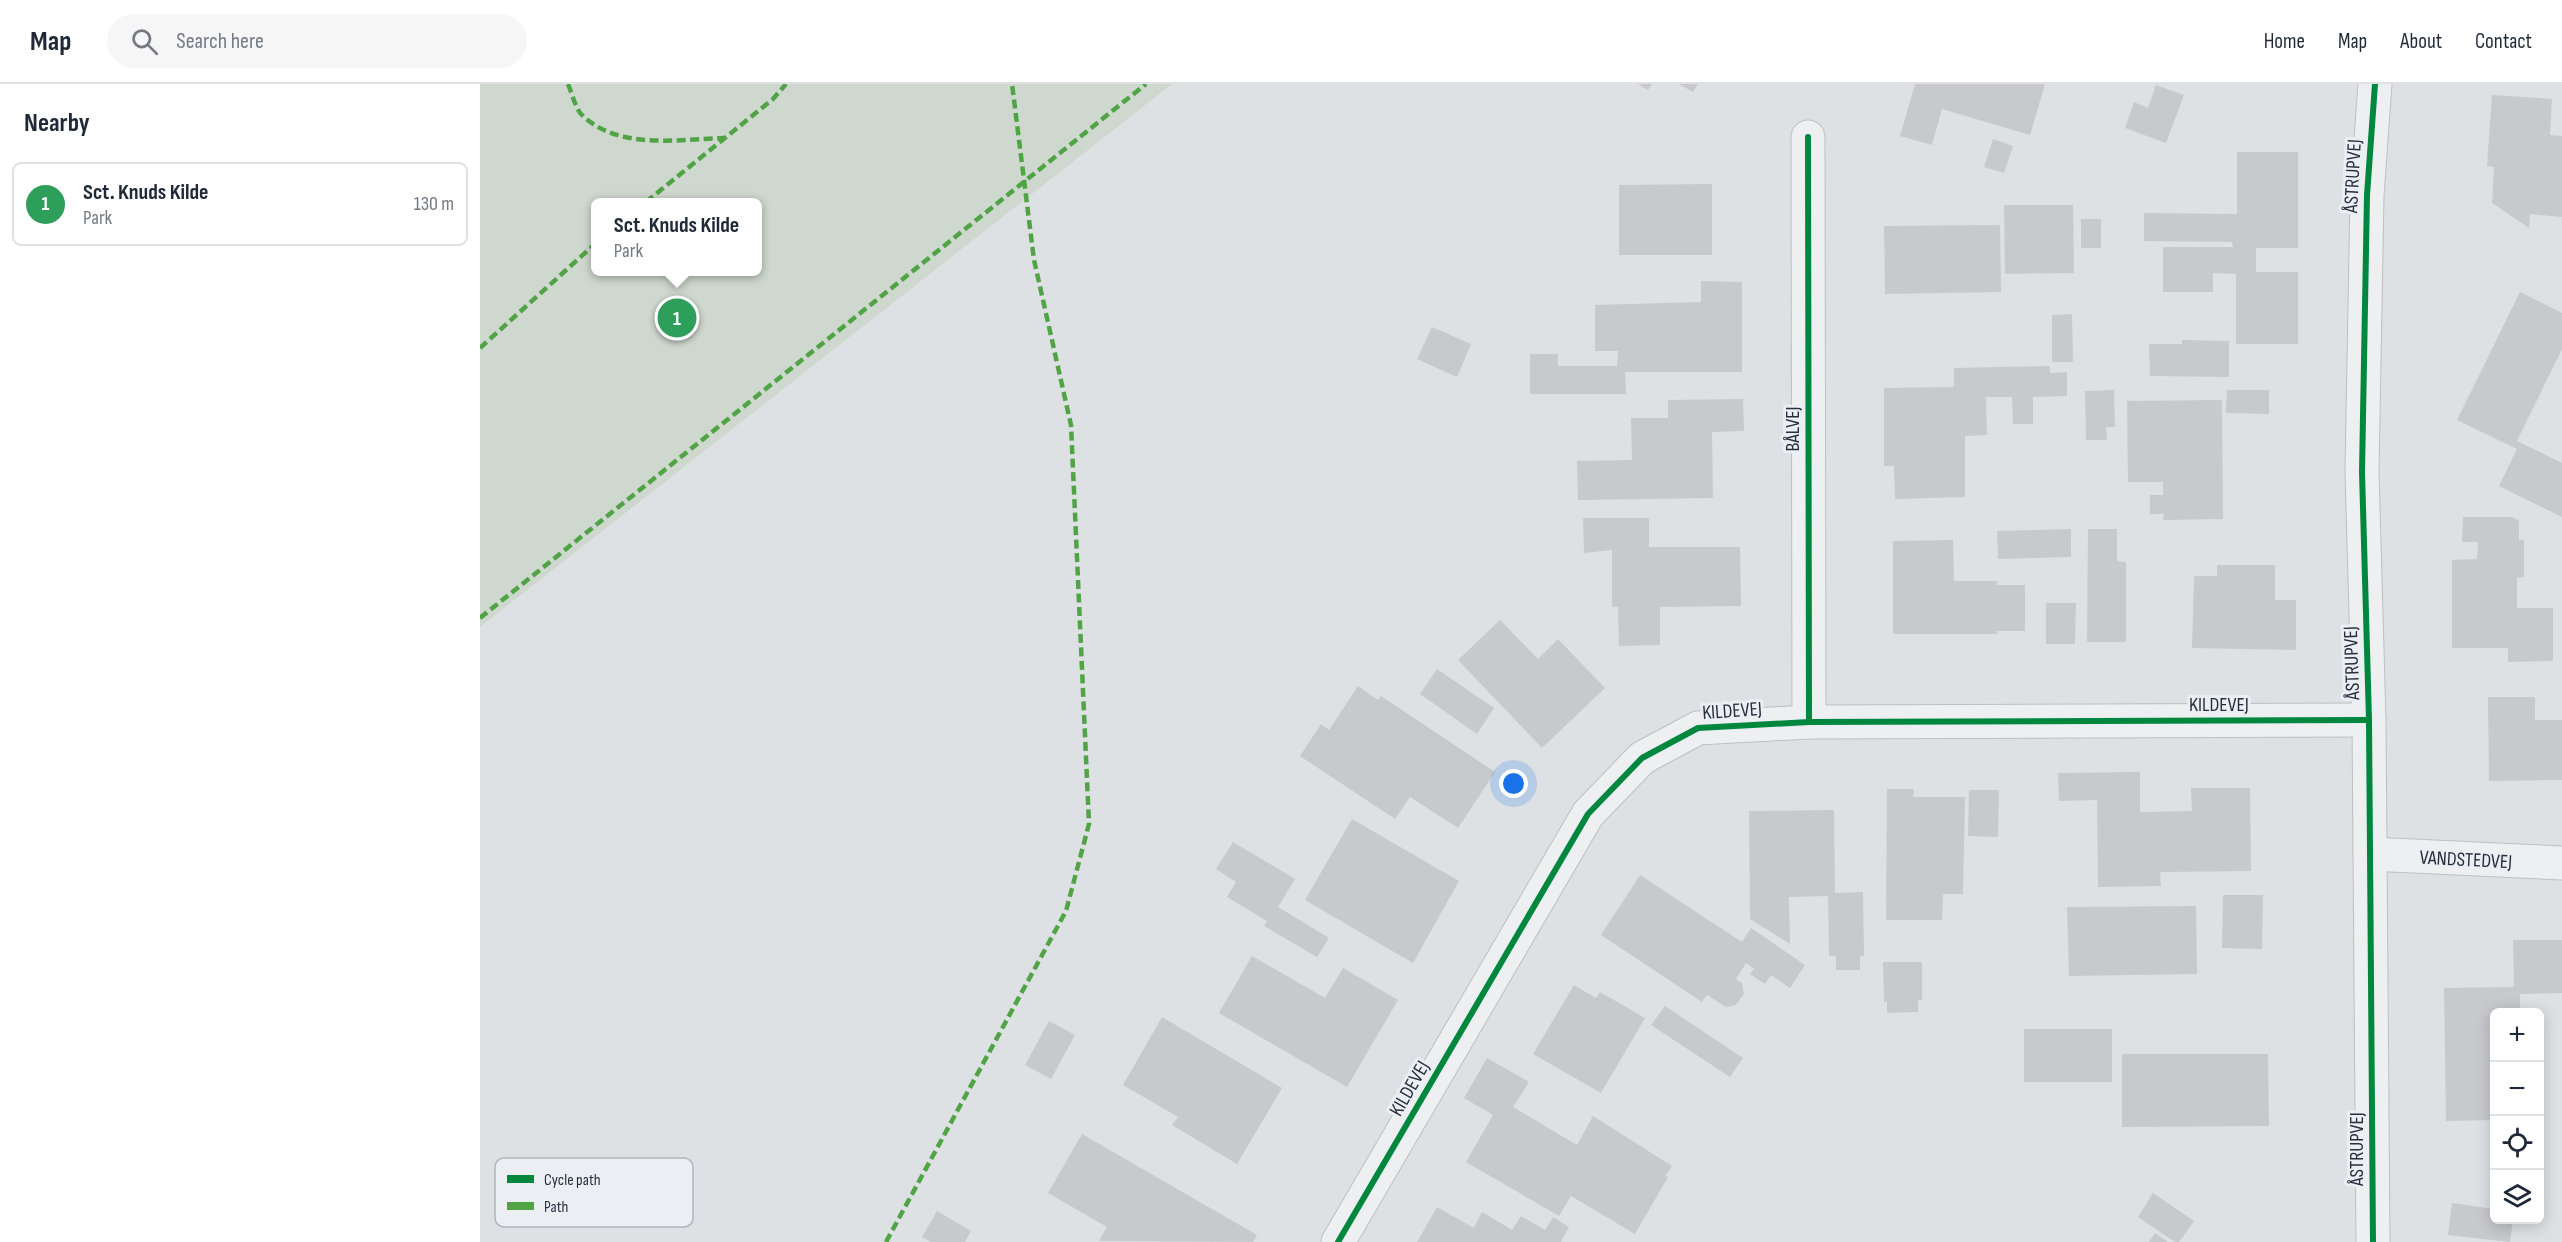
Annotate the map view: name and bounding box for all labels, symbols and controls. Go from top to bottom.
search box [107,14,527,68]
text: Map [30,25,71,58]
icon: search [128,25,161,58]
text: Search here [176,28,264,55]
text: Home [2264,29,2305,54]
text: Map [2338,29,2367,54]
text: About [2400,29,2442,54]
text: Contact [2475,29,2532,54]
text: Nearby [24,108,90,139]
street label: ÅSTRUPVEJ [2339,139,2367,215]
text: Sct. Knuds Kilde [83,179,208,206]
text: 1 [42,192,49,216]
text: 130 m [414,192,454,216]
popup [591,198,762,276]
text: Park [83,206,112,230]
text: Sct. Knuds Kilde [614,212,739,239]
text: Park [614,239,643,263]
pin: 1 [658,296,696,340]
street label: BÅLVEJ [1781,406,1805,452]
street label: ÅSTRUPVEJ [2339,626,2365,701]
street label: KILDEVEJ [2189,693,2249,717]
street label: KILDEVEJ [1701,697,1763,725]
your location [1499,769,1528,798]
street label: VANDSTEDVEJ [2419,846,2513,874]
map controls [2490,1008,2544,1224]
button: + [2490,1008,2544,1062]
street label: KILDEVEJ [1385,1057,1435,1120]
button: − [2490,1062,2544,1116]
street label: ÅSTRUPVEJ [2345,1112,2369,1187]
button: locate [2490,1116,2544,1170]
legend [495,1158,693,1227]
button: layers [2490,1170,2544,1224]
text: Cycle path [544,1171,601,1190]
text: Path [544,1198,568,1217]

